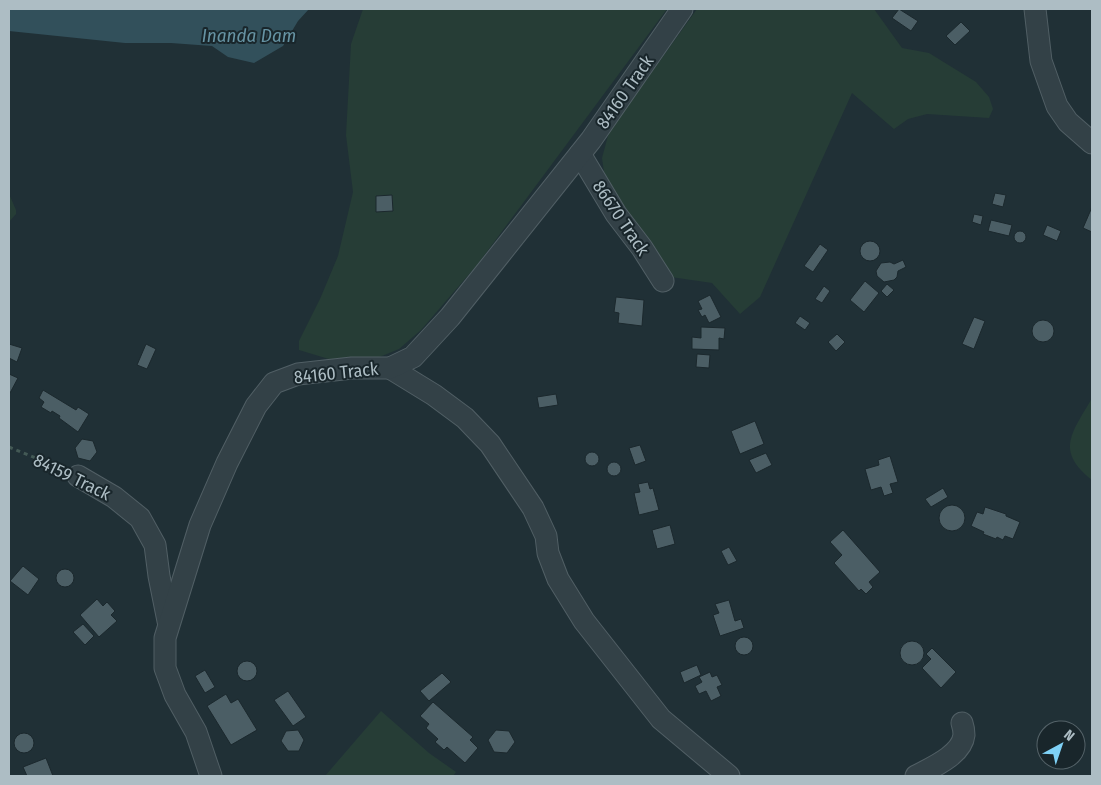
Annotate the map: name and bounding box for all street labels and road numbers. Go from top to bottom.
street label: 84160 Track [592,50,659,133]
street label: 86670 Track [588,176,654,260]
street label: 84160 Track [293,358,380,388]
street label: 84159 Track [30,449,115,505]

